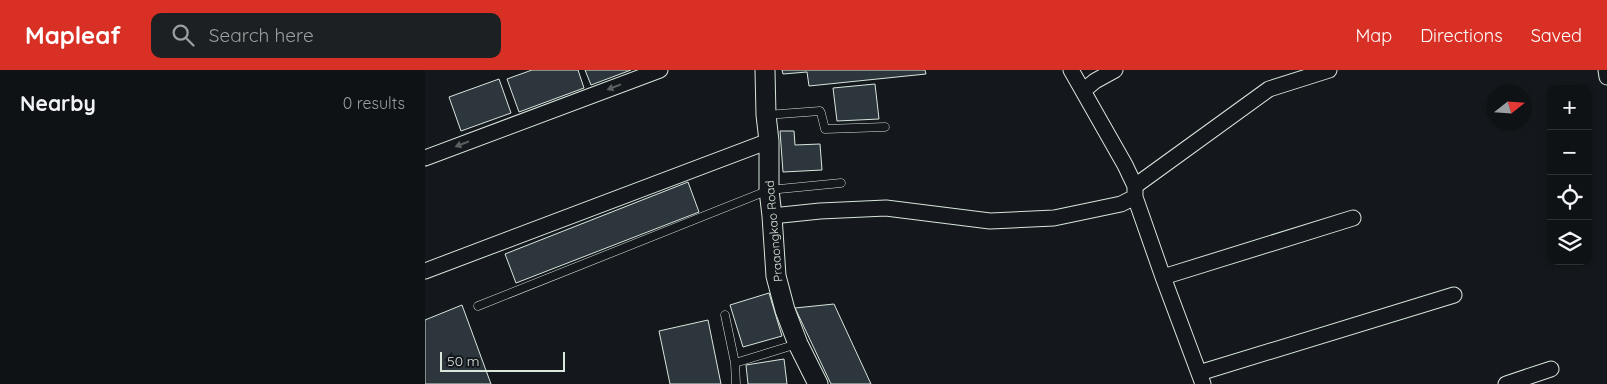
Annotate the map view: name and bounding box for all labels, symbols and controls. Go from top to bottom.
search box [151,13,501,58]
text: Mapleaf [25,20,121,50]
icon: search [169,21,197,49]
text: Search here [209,23,314,47]
text: Map [1355,24,1392,47]
text: Directions [1420,24,1503,47]
text: Saved [1531,24,1582,47]
one-way arrow [606,83,621,91]
north arrow [1487,85,1532,130]
map controls [1547,85,1592,265]
button: + [1547,85,1592,130]
text: Nearby [20,90,96,116]
text: 0 results [343,93,405,113]
button: − [1547,130,1592,175]
one-way arrow [454,140,469,148]
button: locate [1547,175,1592,220]
street label: Praaongkao Road [762,180,785,282]
button: layers [1547,220,1592,265]
scale bar [440,349,565,372]
text: 50 m [447,352,480,370]

